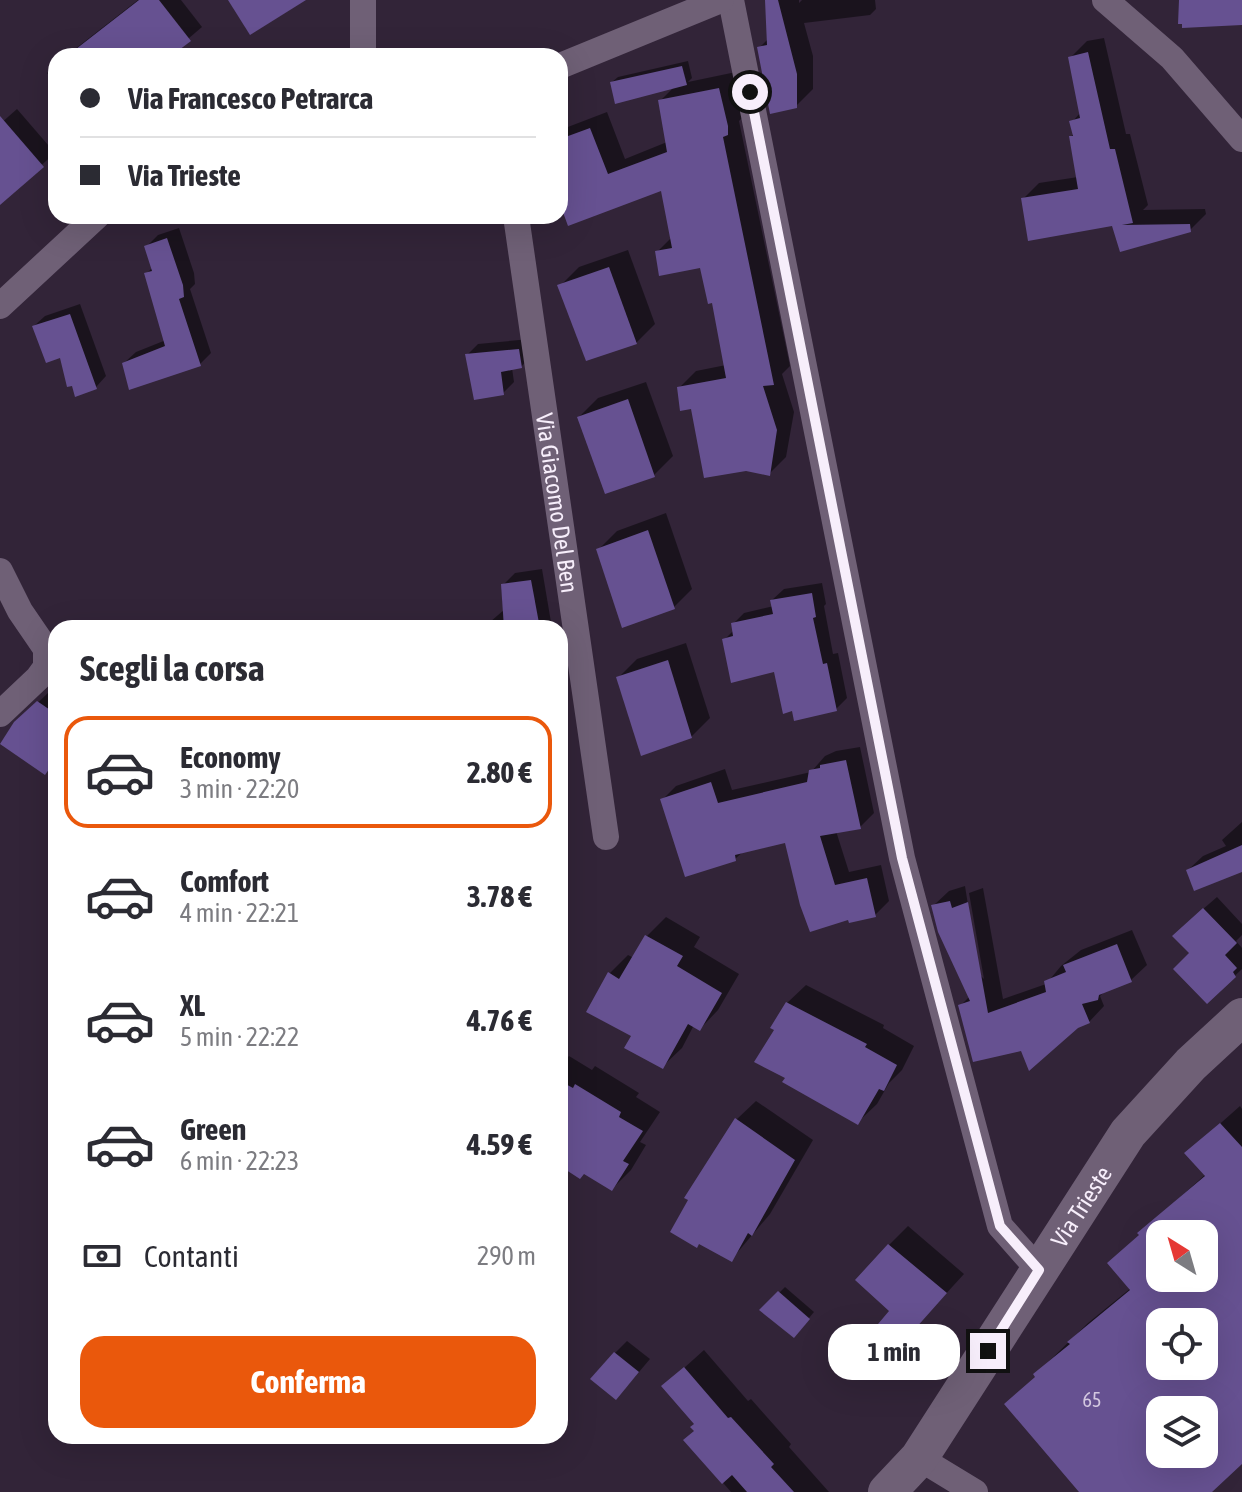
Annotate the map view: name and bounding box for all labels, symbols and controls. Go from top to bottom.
route start [732,74,768,110]
text: Via Francesco Petrarca [128,81,373,115]
text: Via Trieste [128,158,241,192]
street label: Via Giacomo Del Ben [531,411,584,595]
text: Scegli la corsa [80,647,265,689]
icon: car [84,736,156,808]
text: Economy [180,740,281,774]
text: 2.80 € [467,755,532,789]
text: 3 min · 22:20 [180,774,299,804]
icon: car [84,860,156,932]
text: Comfort [180,864,269,898]
text: 3.78 € [467,879,532,913]
text: 4 min · 22:21 [180,898,299,928]
icon: car [84,984,156,1056]
text: XL [180,988,205,1022]
text: 4.76 € [467,1003,532,1037]
text: 5 min · 22:22 [180,1022,299,1052]
icon: car [84,1108,156,1180]
text: Green [180,1112,246,1146]
text: 4.59 € [467,1127,532,1161]
text: 6 min · 22:23 [180,1146,299,1176]
street label: Via Trieste [1045,1161,1117,1252]
north arrow [1146,1220,1218,1292]
map controls [1146,1220,1218,1468]
icon: cash [80,1234,124,1278]
text: Contanti [144,1239,239,1273]
text: 290 m [477,1241,536,1271]
button: locate [1146,1308,1218,1380]
callout: 1 min [828,1323,960,1379]
route end [970,1333,1006,1369]
button: Conferma [80,1336,536,1428]
text: 1 min [867,1337,921,1367]
house number: 65 [1083,1388,1101,1411]
button: layers [1146,1396,1218,1468]

